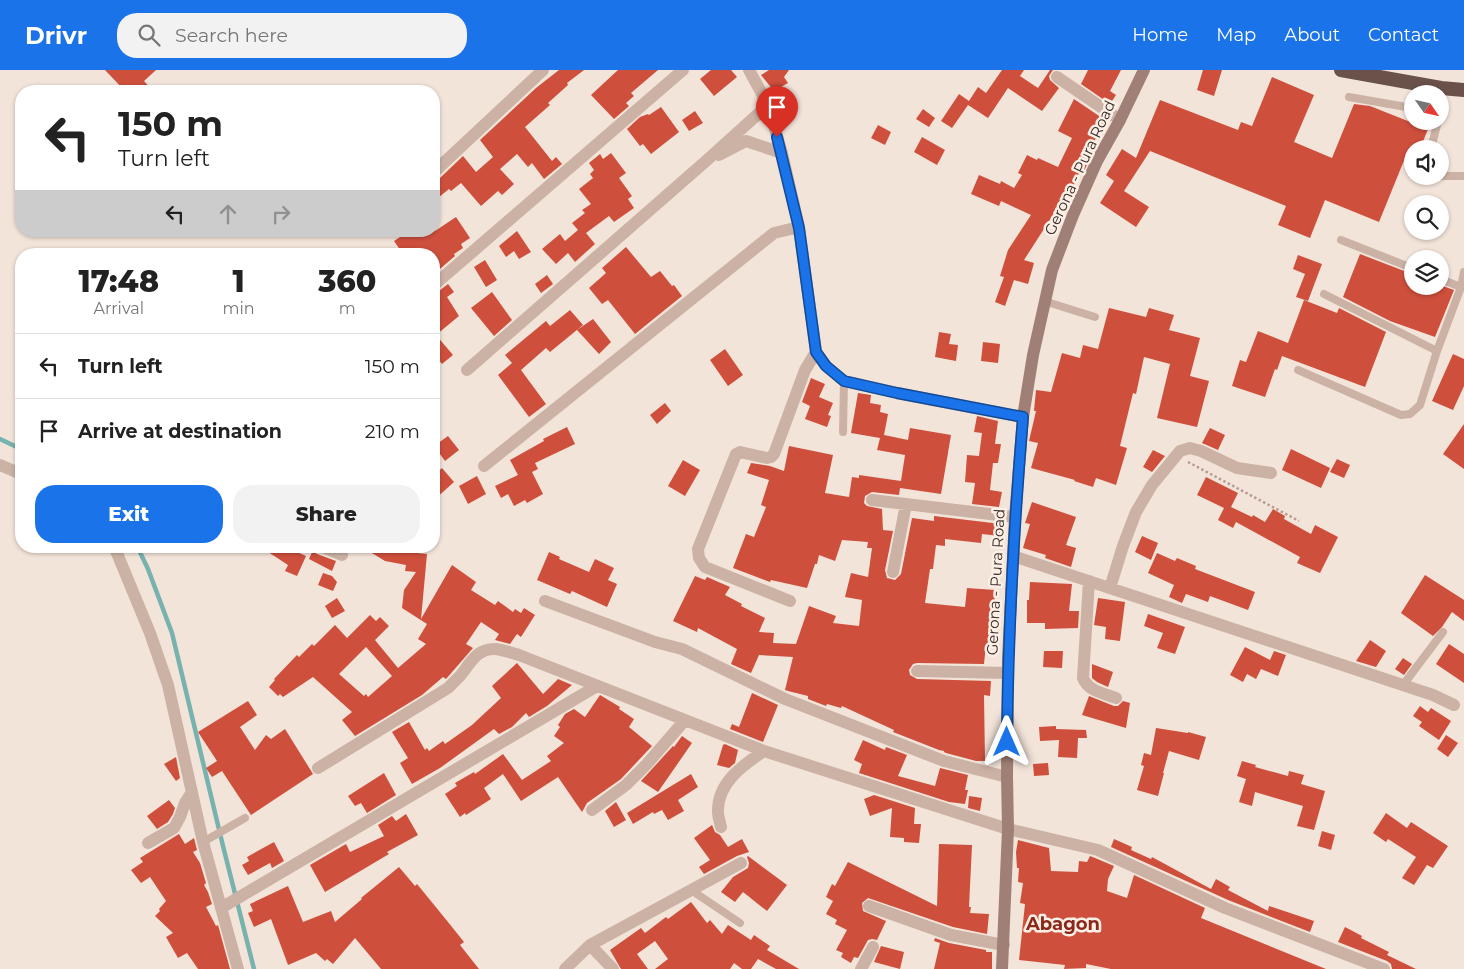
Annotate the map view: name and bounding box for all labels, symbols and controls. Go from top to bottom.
search box [117,13,467,58]
text: Drivr [25,21,87,50]
icon: search [135,21,163,49]
text: Search here [175,24,288,47]
text: Home [1132,24,1188,46]
text: Map [1216,24,1256,46]
text: About [1284,24,1340,46]
text: Contact [1368,24,1439,46]
north arrow [1404,85,1449,130]
map controls [1404,85,1449,295]
pin [756,86,798,137]
icon: arrive [763,93,791,121]
street label: Gerona - Pura Road [1040,97,1119,238]
text: 150 m [118,102,223,145]
icon: left [35,105,100,170]
button: sound [1404,140,1449,185]
text: Turn left [118,145,210,172]
button: search [1404,195,1449,240]
icon: left [161,200,189,228]
icon: ahead [214,200,242,228]
icon: right [267,200,295,228]
button: layers [1404,250,1449,295]
text: 17:48 [79,263,159,300]
text: 1 [233,263,245,300]
text: 360 [318,263,376,300]
text: Arrival [94,299,144,318]
text: min [223,299,255,318]
text: m [339,299,356,318]
icon: left [35,352,63,380]
text: Turn left [78,355,163,378]
text: 150 m [365,355,420,378]
icon: arrive [35,417,63,445]
text: Arrive at destination [78,420,282,443]
text: 210 m [365,420,420,443]
button: Exit [35,485,223,543]
button: Share [233,485,420,543]
street label: Gerona - Pura Road [982,508,1009,656]
position arrow [980,715,1032,767]
district label: Abagon [1025,913,1100,935]

